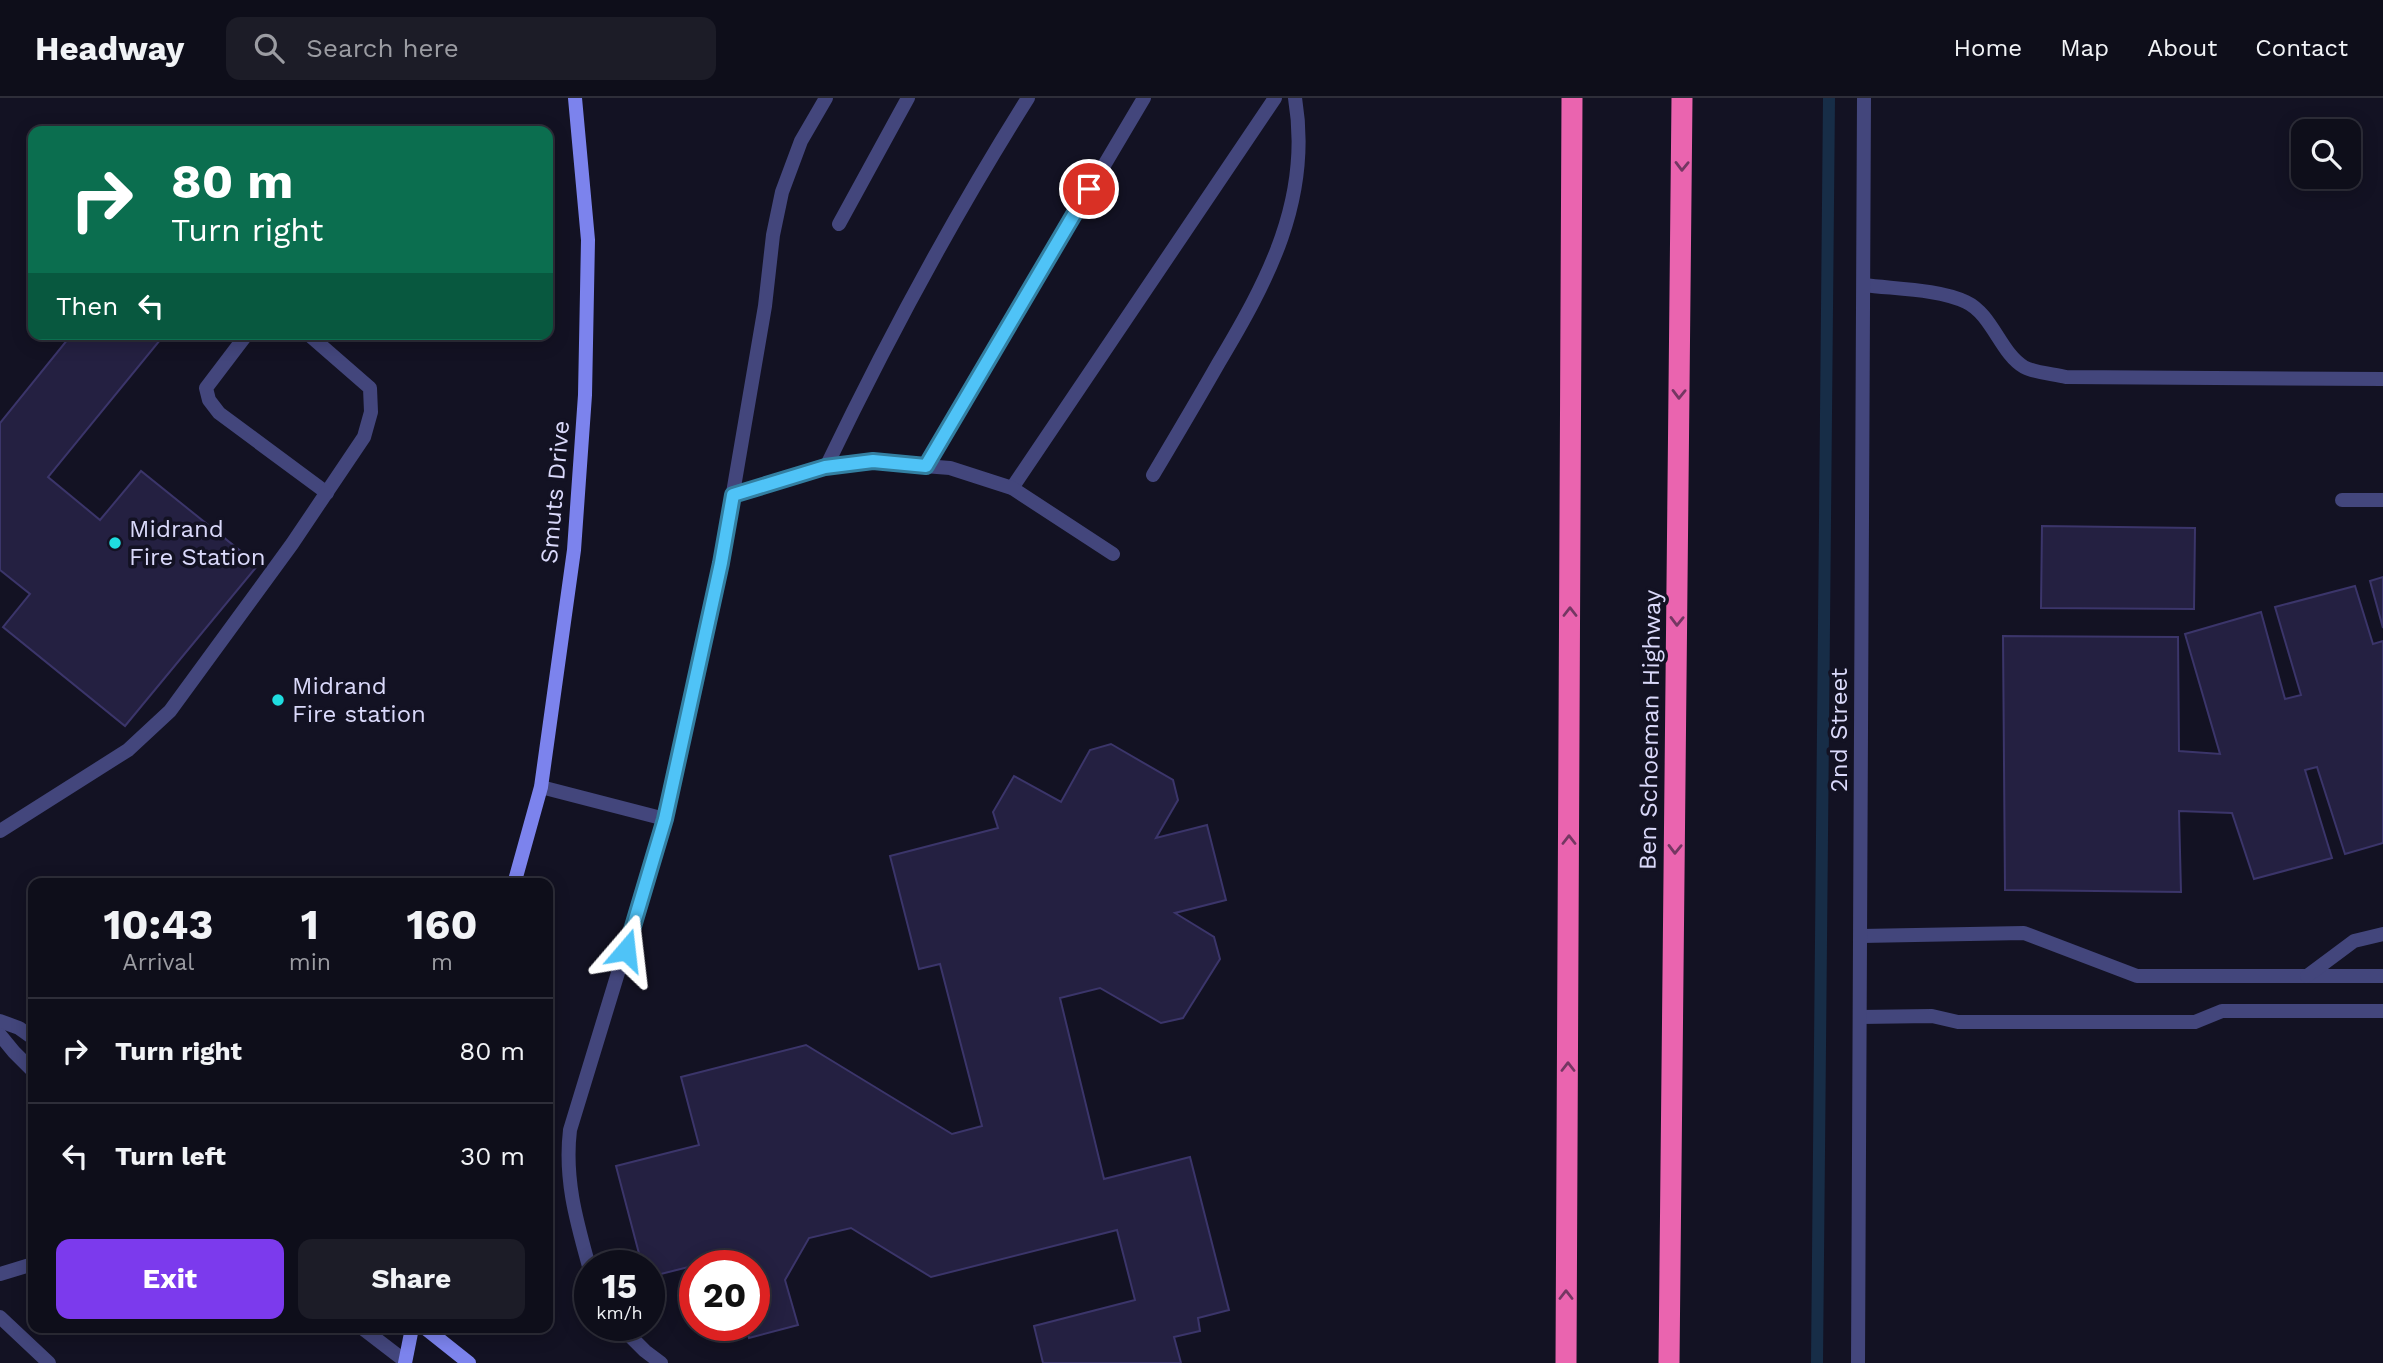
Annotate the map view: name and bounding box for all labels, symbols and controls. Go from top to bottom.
search box [226,17,716,80]
text: Headway [35,29,184,68]
icon: search [250,29,288,67]
text: Search here [306,33,459,63]
text: Home [1954,34,2022,62]
text: Map [2060,34,2109,62]
text: About [2147,34,2217,62]
text: Contact [2255,34,2348,62]
map controls [2291,119,2361,189]
button: search [2291,119,2361,189]
text: 80 m [171,152,293,210]
icon: right [56,154,147,245]
pin [1059,159,1119,219]
one-way arrow [1674,161,1690,172]
icon: arrive [1070,170,1108,208]
text: Turn right [171,211,323,249]
icon: left [132,287,170,325]
text: Then [56,291,118,321]
one-way arrow [1671,389,1687,399]
street label: Smuts Drive [535,419,575,565]
place label: Midrand Fire Station [129,515,266,571]
marker: Midrand Fire Station [107,535,123,551]
street label: Ben Schoeman Highway [1634,589,1666,870]
one-way arrow [1562,607,1578,617]
one-way arrow [1669,616,1685,627]
street label: 2nd Street [1825,668,1853,792]
place label: Midrand Fire station [292,672,426,728]
marker: Midrand Fire station [270,692,286,708]
one-way arrow [1561,834,1577,845]
one-way arrow [1667,843,1682,854]
text: 10:43 [103,900,213,949]
text: 1 [301,900,319,949]
text: 160 [407,900,478,949]
position arrow [589,913,663,987]
text: Arrival [122,949,194,976]
text: min [289,949,331,976]
text: m [431,949,453,976]
icon: right [56,1032,94,1070]
text: Turn right [115,1036,242,1066]
text: 80 m [459,1036,525,1066]
one-way arrow [1560,1062,1576,1072]
icon: left [56,1137,94,1175]
text: Turn left [115,1141,226,1171]
text: 30 m [460,1141,525,1171]
button: Exit [56,1239,284,1319]
button: Share [298,1239,525,1319]
speed limit sign: 20 [679,1250,770,1341]
text: 15 [602,1265,637,1307]
one-way arrow [1559,1289,1574,1300]
text: km/h [596,1302,643,1323]

